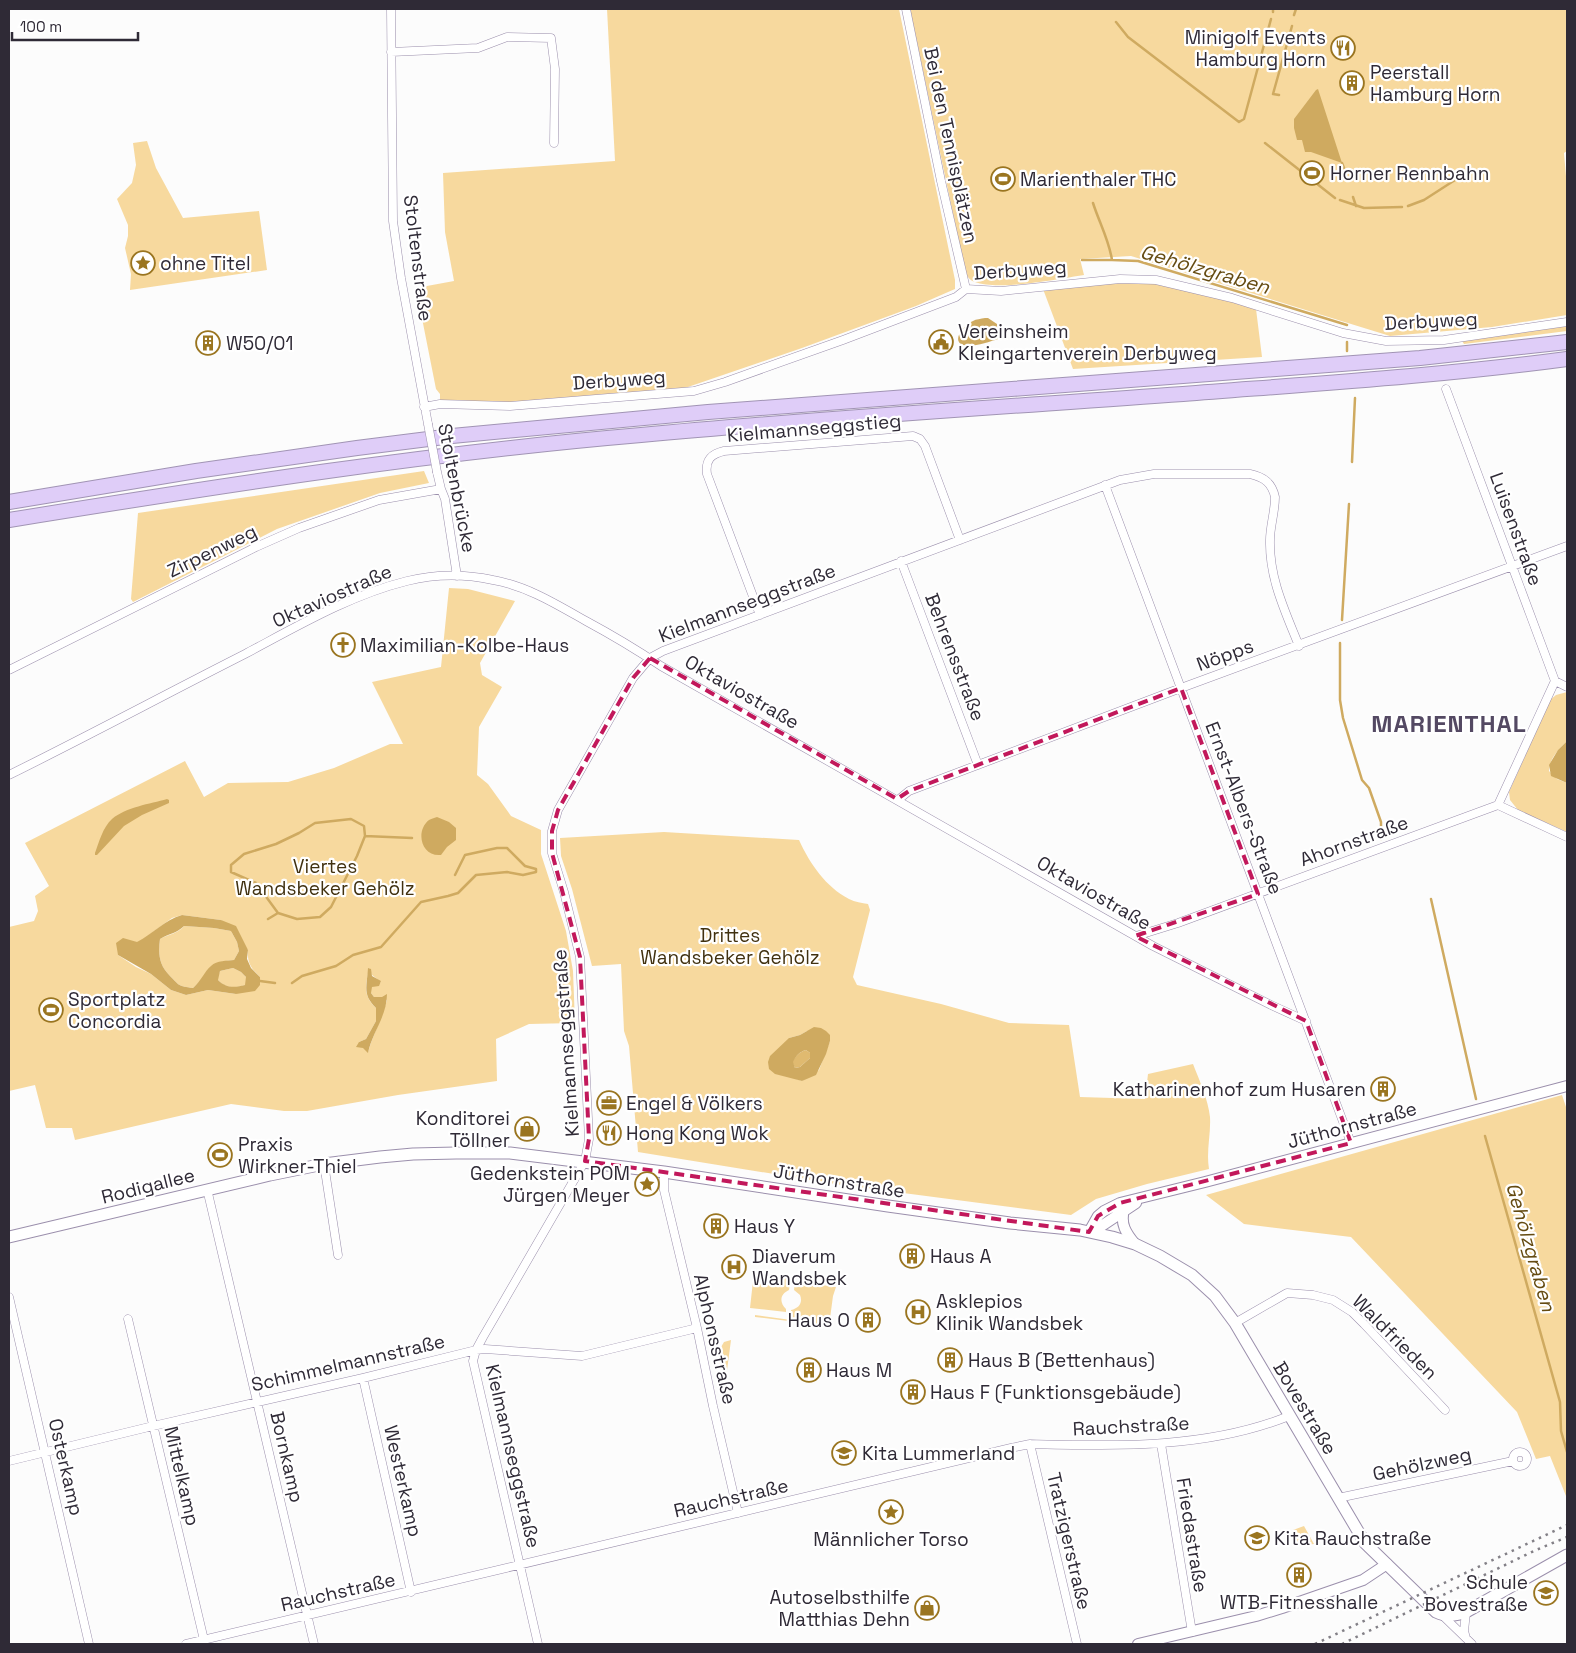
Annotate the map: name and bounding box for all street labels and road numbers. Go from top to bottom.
street label: Bei den Tennisplätzen [918,45,984,245]
street label: Stoltenstraße [398,193,438,323]
street label: Derbyweg [973,254,1067,286]
street label: Derbyweg [1384,306,1478,336]
street label: Derbyweg [572,364,666,396]
street label: Kielmannseggstieg [726,408,902,448]
street label: Stoltenbrücke [432,421,482,555]
street label: Luisenstraße [1484,469,1548,589]
street label: Zirpenweg [163,519,261,583]
street label: Kielmannseggstraße [655,558,839,648]
street label: Oktaviostraße [268,559,396,633]
street label: Behrensstraße [919,590,991,724]
street label: Nöpps [1193,633,1257,677]
street label: Oktaviostraße [680,649,804,735]
street label: Ernst-Albers-Straße [1200,718,1288,898]
street label: Ahornstraße [1296,810,1412,872]
street label: Oktaviostraße [1032,850,1156,936]
street label: Kielmannseggstraße [547,948,585,1138]
street label: Jüthornstraße [1285,1096,1419,1154]
street label: Jüthornstraße [771,1158,907,1204]
street label: Rodigallee [99,1162,197,1210]
street label: Alphonsstraße [688,1271,742,1407]
street label: Waldfrieden [1347,1289,1443,1385]
street label: Schimmelmannstraße [249,1329,447,1397]
street label: Bovestraße [1267,1357,1343,1459]
street label: Kielmannseggstraße [480,1362,546,1550]
street label: Bornkamp [264,1409,310,1505]
street label: Rauchstraße [1072,1410,1190,1442]
street label: Osterkamp [43,1416,89,1518]
street label: Westerkamp [378,1423,428,1539]
street label: Mittelkamp [158,1424,206,1528]
street label: Gehölzweg [1370,1441,1474,1487]
street label: Tratzigerstraße [1041,1470,1097,1612]
street label: Rauchstraße [671,1473,791,1523]
street label: Friedastraße [1171,1476,1213,1594]
street label: Rauchstraße [278,1567,398,1617]

